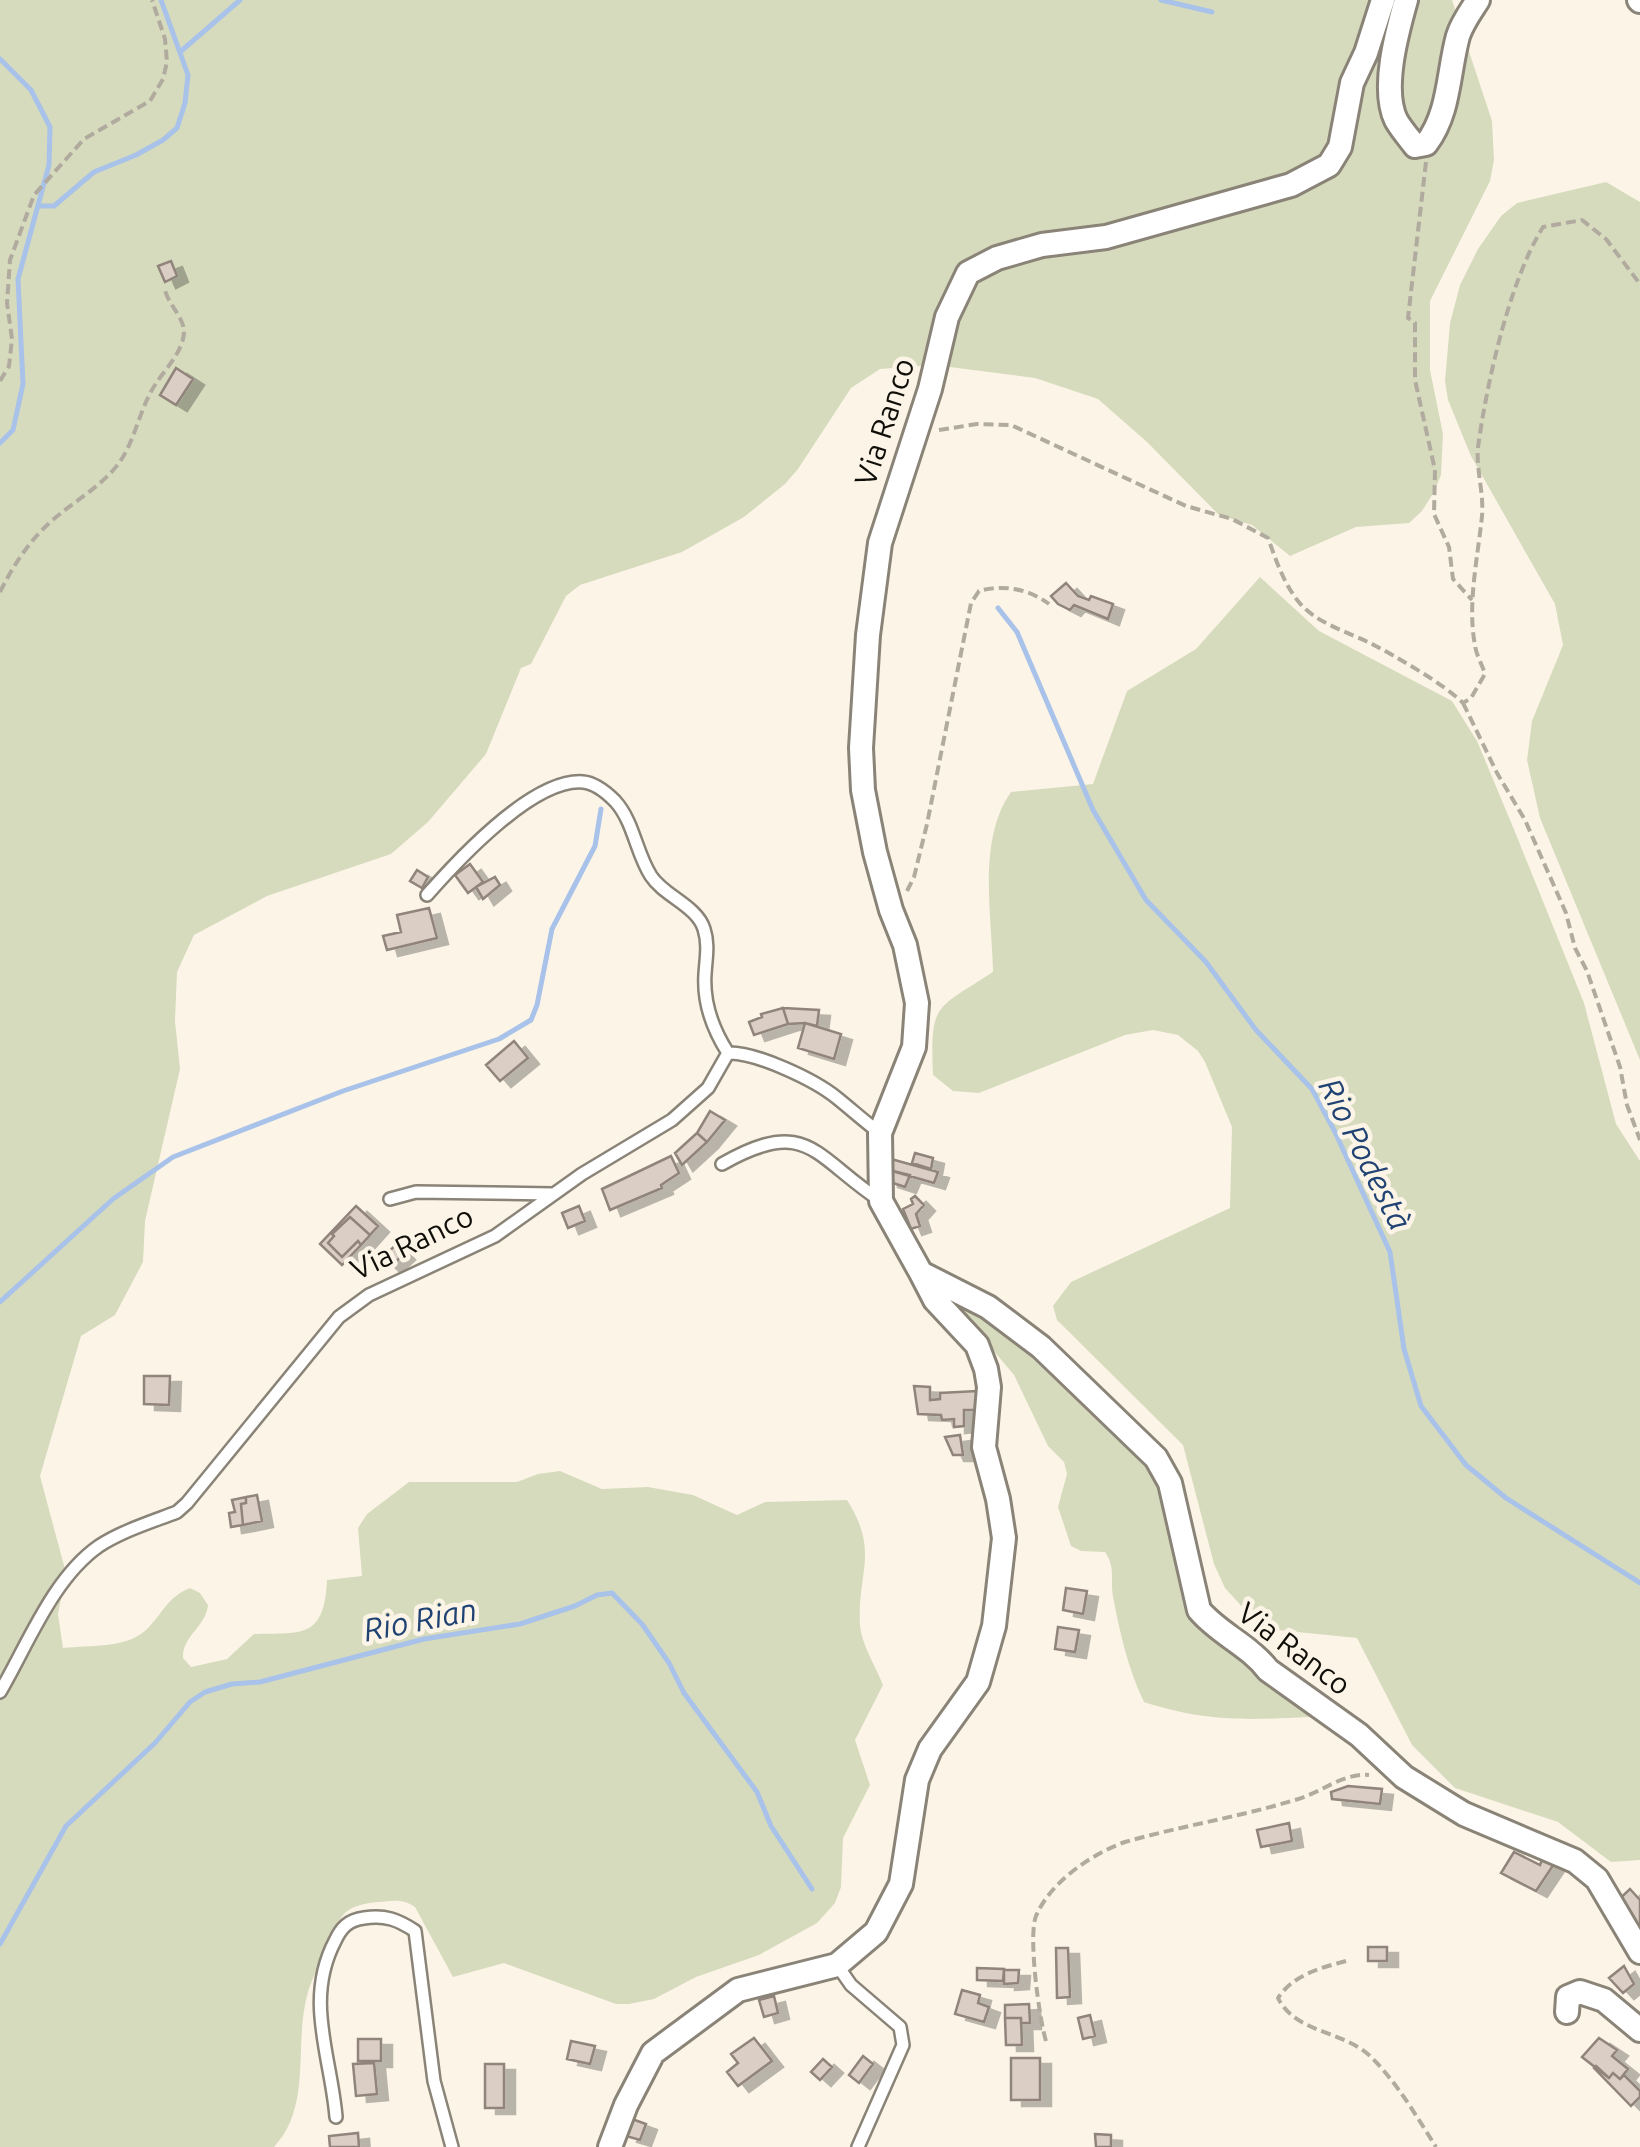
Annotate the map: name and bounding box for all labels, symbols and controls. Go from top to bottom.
street label: Via Ranco [847,354,921,490]
water label: Rio Podestà [1312,1072,1419,1235]
street label: Via Ranco [345,1198,478,1286]
water label: Rio Rian [360,1590,480,1648]
street label: Via Ranco [1232,1595,1358,1702]

